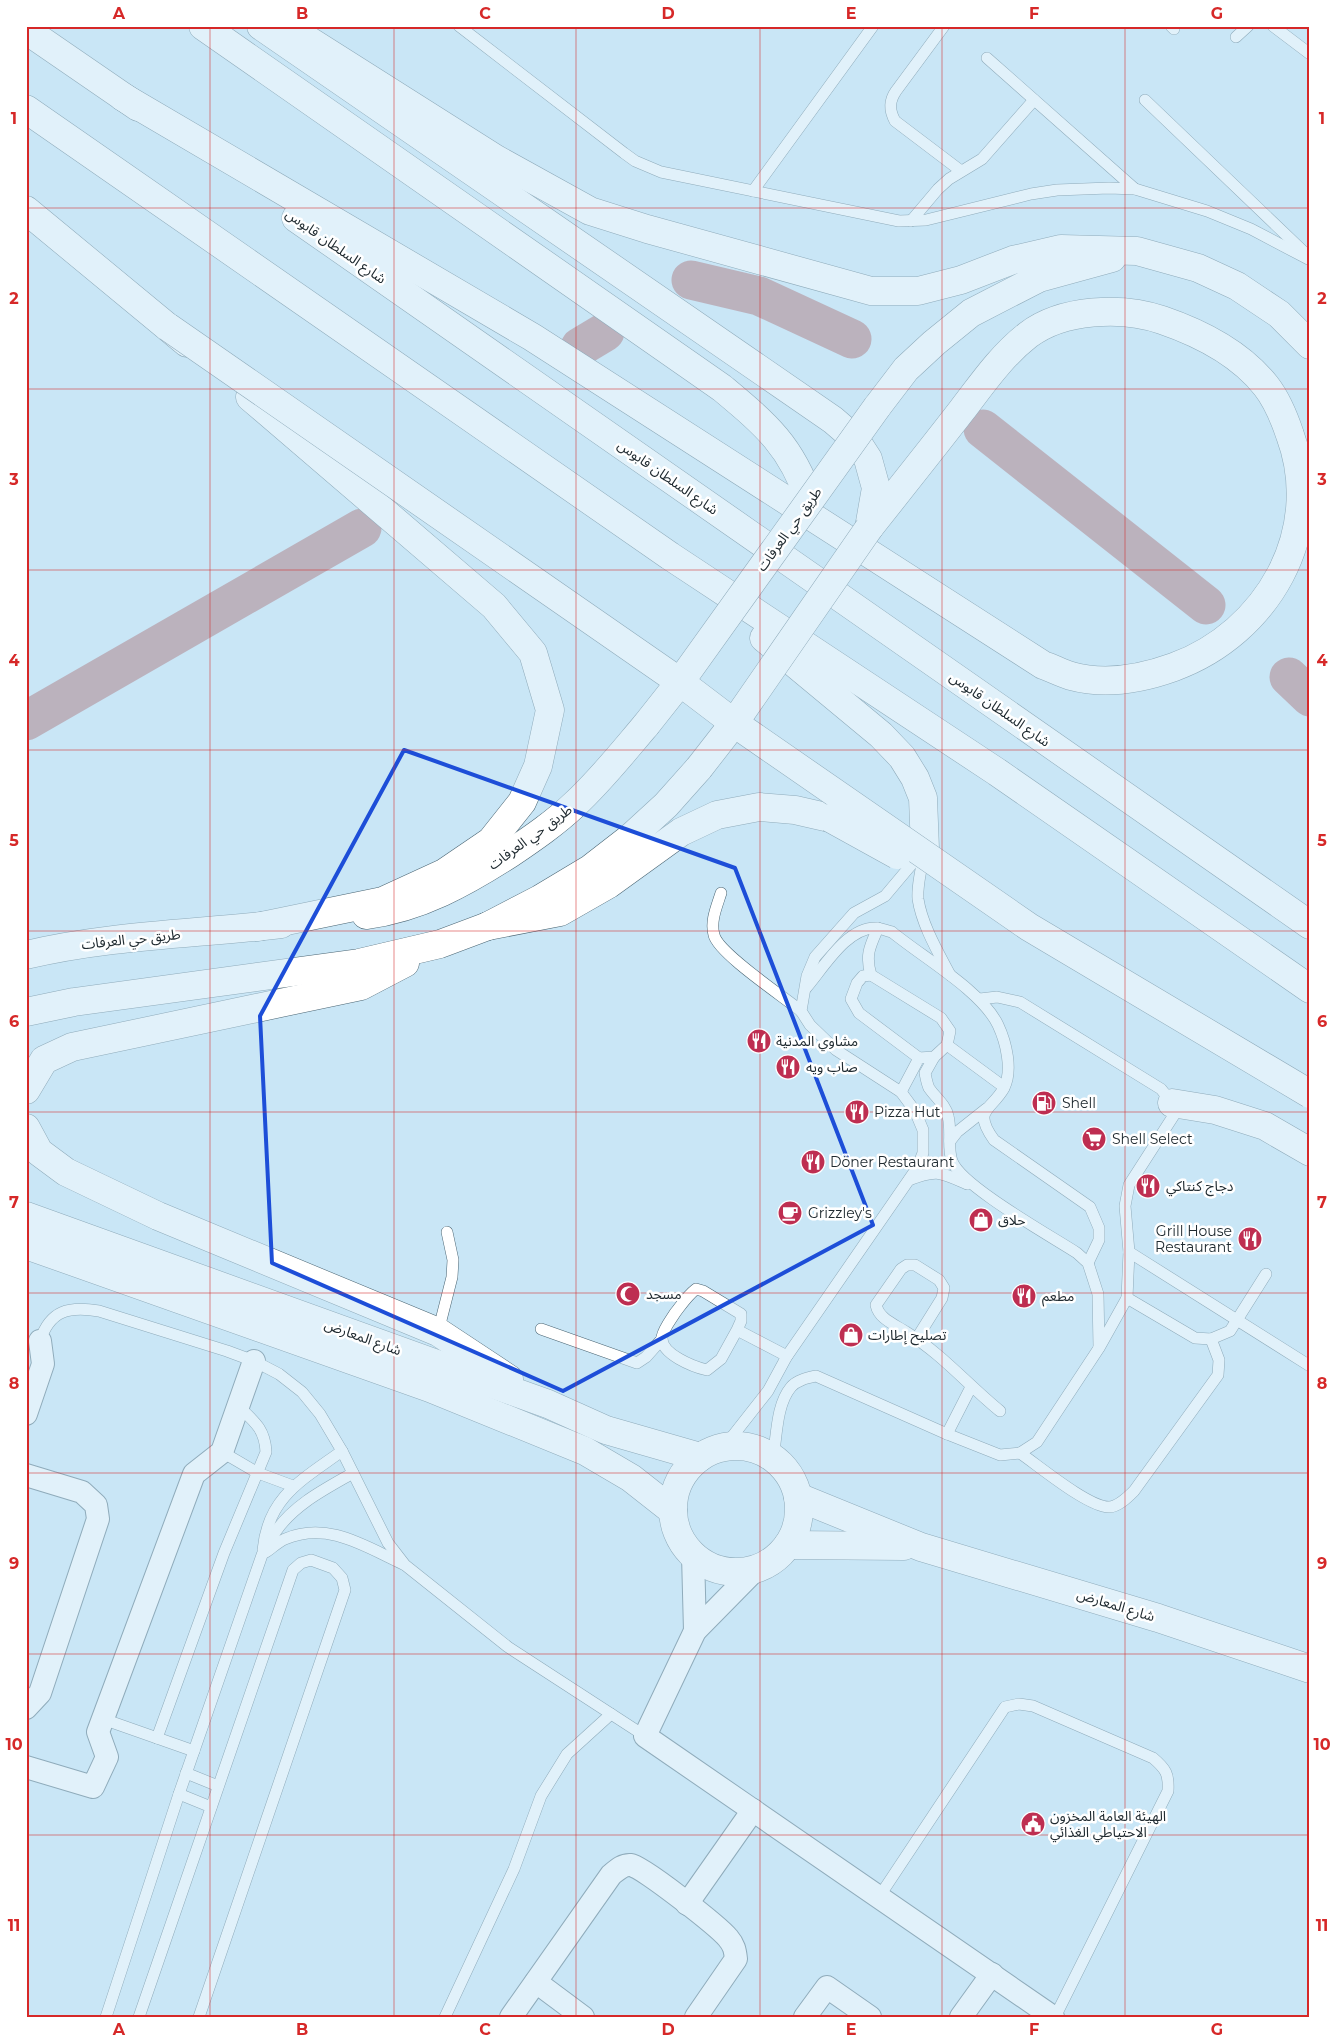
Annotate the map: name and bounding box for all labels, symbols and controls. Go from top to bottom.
text: A [112,4,126,23]
text: B [296,4,308,23]
text: C [479,4,491,23]
text: D [661,4,675,23]
text: E [846,4,856,23]
text: F [1029,4,1039,23]
text: G [1211,4,1223,23]
text: 1 [11,109,17,128]
text: 1 [1319,109,1325,128]
street label: شارع السلطان قابوس [281,205,390,289]
text: 2 [9,289,19,308]
text: 2 [1317,289,1327,308]
street label: شارع السلطان قابوس [613,436,722,520]
text: 3 [8,470,19,489]
text: 3 [1316,470,1327,489]
street label: طريق حي العرفات [752,483,827,576]
text: 4 [8,651,20,670]
text: 4 [1316,651,1328,670]
street label: شارع السلطان قابوس [945,668,1054,752]
street label: طريق حي العرفات [484,800,577,875]
text: 5 [9,831,19,850]
text: 5 [1317,831,1327,850]
street label: طريق حي العرفات [81,925,182,955]
text: 6 [9,1012,19,1031]
text: 6 [1317,1012,1327,1031]
restaurant icon: مشاوي المدنية [746,1028,772,1054]
place label: مشاوي المدنية [776,1032,858,1052]
restaurant icon: صاب ويه [775,1054,801,1080]
place label: صاب ويه [806,1058,858,1076]
fuel station icon: Shell [1031,1090,1057,1116]
place label: Shell [1062,1094,1096,1112]
restaurant icon: Pizza Hut [844,1099,870,1125]
place label: Pizza Hut [874,1103,941,1121]
supermarket icon: Shell Select [1081,1126,1107,1152]
place label: Shell Select [1112,1130,1193,1148]
restaurant icon: Döner Restaurant [800,1149,826,1175]
place label: Döner Restaurant [830,1153,955,1171]
restaurant icon: دجاج كنتاكي [1135,1173,1161,1199]
place label: دجاج كنتاكي [1166,1177,1234,1197]
text: 7 [9,1193,19,1212]
text: 7 [1317,1193,1327,1212]
cafe icon: Grizzley's [777,1200,803,1226]
place label: Grizzley's [808,1204,872,1222]
shop icon: حلاق [968,1207,994,1233]
place label: حلاق [998,1211,1025,1229]
place label: Grill House Restaurant [1155,1222,1232,1256]
restaurant icon: Grill House Restaurant [1237,1226,1263,1252]
mosque icon: مسجد [615,1281,641,1307]
restaurant icon: مطعم [1011,1283,1037,1309]
place label: مسجد [646,1285,682,1303]
place label: مطعم [1042,1287,1074,1307]
street label: شارع المعارض [321,1315,404,1361]
shop icon: تصليح إطارات [838,1322,864,1348]
place label: تصليح إطارات [868,1326,947,1346]
text: 8 [9,1374,19,1393]
text: 8 [1317,1374,1327,1393]
text: 9 [9,1554,19,1573]
text: 9 [1317,1554,1327,1573]
street label: شارع المعارض [1074,1585,1157,1627]
text: 10 [5,1735,23,1754]
text: 10 [1313,1735,1331,1754]
place label: الهيئة العامة المخزون الاحتياطي الغذائي [1050,1807,1166,1843]
public building icon: الهيئة العامة المخزون الاحتياطي الغذائي [1020,1811,1046,1837]
text: 11 [8,1916,20,1935]
text: 11 [1316,1916,1328,1935]
text: A [112,2020,126,2039]
text: B [296,2020,308,2039]
text: C [479,2020,491,2039]
text: D [661,2020,675,2039]
text: E [846,2020,856,2039]
text: F [1029,2020,1039,2039]
text: G [1211,2020,1223,2039]

